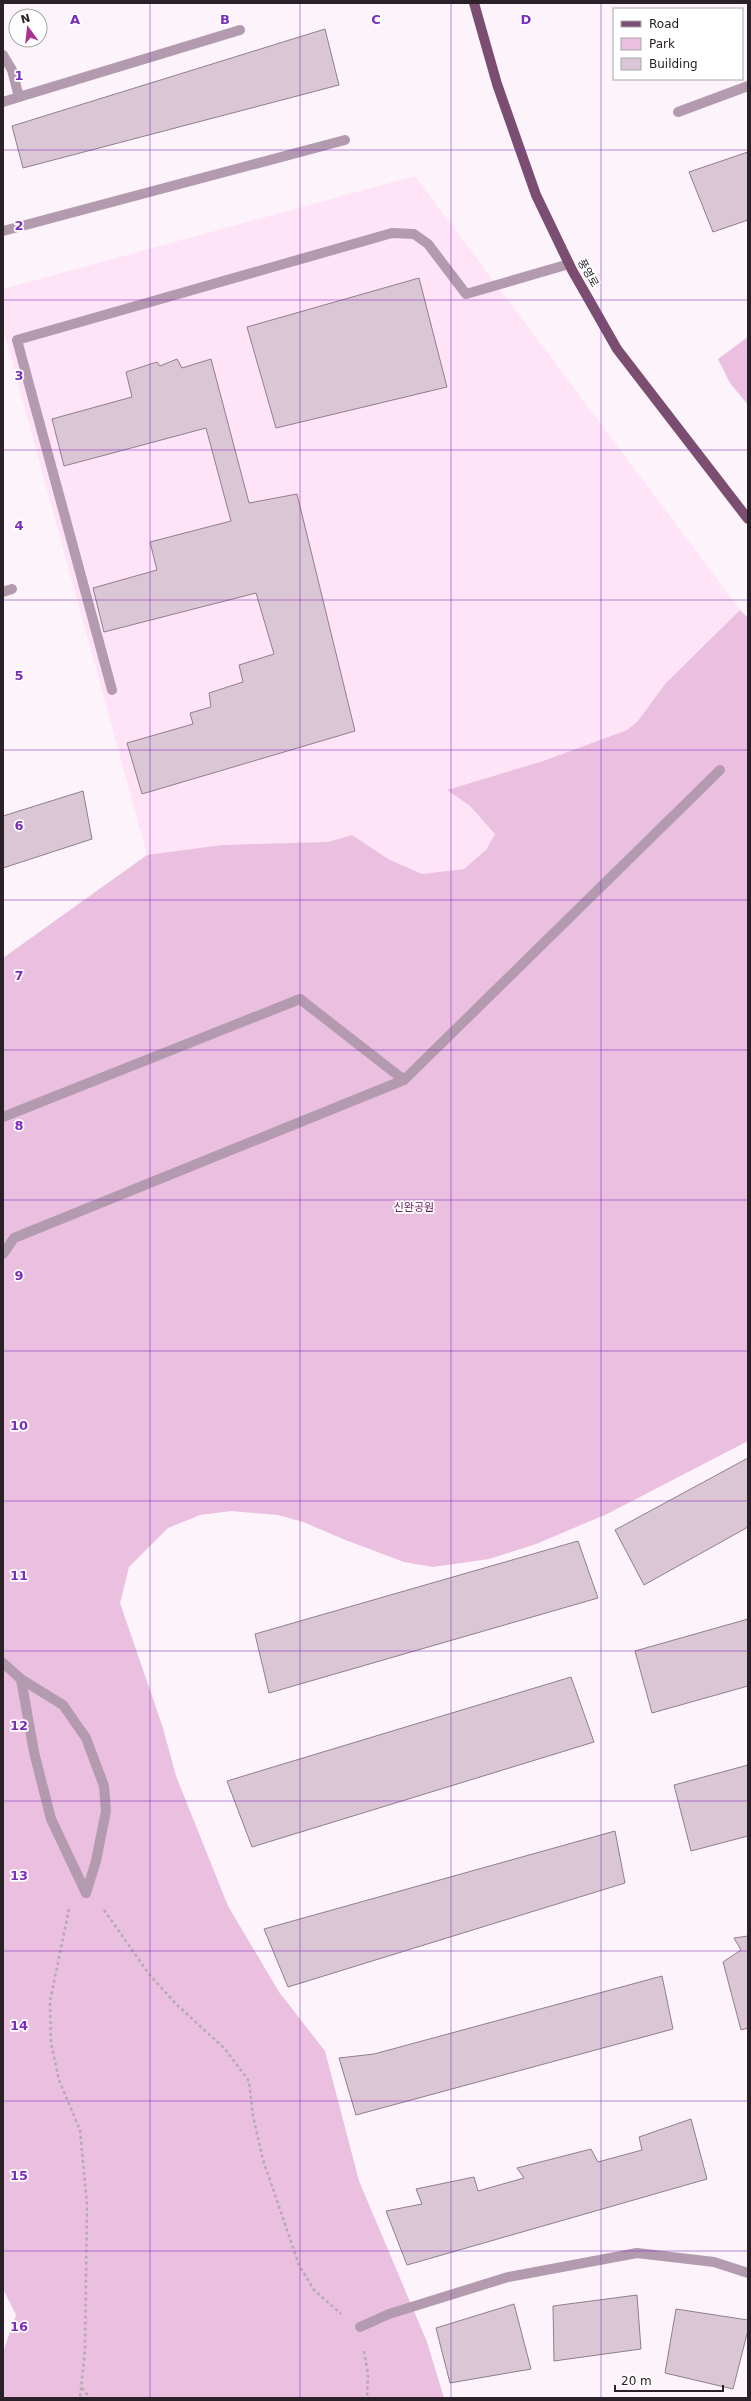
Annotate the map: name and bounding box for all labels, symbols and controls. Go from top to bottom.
north arrow [8,8,48,48]
legend [613,8,743,80]
text: N [19,11,32,26]
text: A [70,12,80,27]
text: B [220,12,230,27]
text: C [371,12,381,27]
text: D [521,12,532,27]
text: Road [649,17,679,31]
text: Park [649,37,675,51]
text: Building [649,57,698,71]
text: 1 [14,68,24,83]
text: 2 [14,218,24,233]
street label: 풍영로 [575,257,601,289]
text: 3 [14,368,24,383]
text: 4 [14,518,24,533]
text: 5 [14,668,24,683]
text: 6 [14,818,24,833]
text: 7 [14,968,24,983]
text: 8 [14,1118,24,1133]
park label: 신완공원 [394,1201,434,1214]
text: 9 [14,1268,24,1283]
text: 10 [10,1418,28,1433]
text: 11 [10,1568,28,1583]
text: 12 [10,1718,28,1733]
text: 13 [10,1868,28,1883]
text: 14 [10,2018,28,2033]
text: 15 [10,2168,28,2183]
text: 16 [10,2319,28,2334]
scale bar [615,2367,723,2393]
text: 20 m [621,2374,652,2388]

